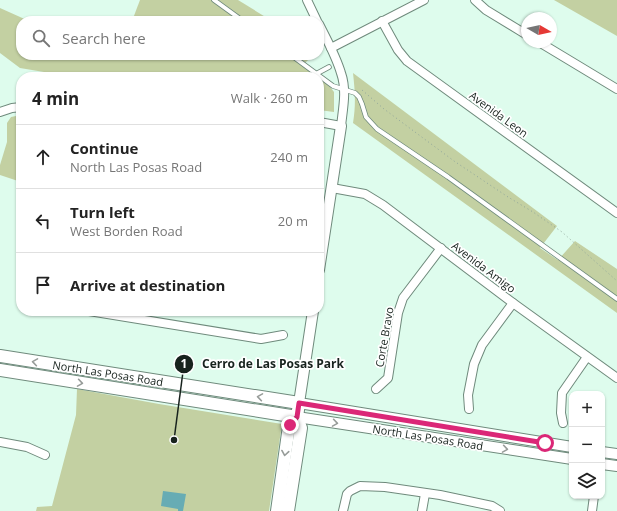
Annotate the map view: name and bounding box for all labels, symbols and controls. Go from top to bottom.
north arrow [521,12,557,48]
search box [16,16,324,60]
icon: search [30,27,52,49]
text: Search here [62,28,146,48]
text: 4 min [32,87,79,110]
street label: Avenida Leon [467,88,531,140]
text: Walk · 260 m [231,89,308,107]
text: Continue [70,138,138,158]
icon: ahead [32,146,54,168]
text: 240 m [270,148,308,166]
text: North Las Posas Road [70,158,202,176]
text: Turn left [70,202,135,222]
icon: left [32,210,54,232]
text: 20 m [278,212,308,230]
text: West Borden Road [70,222,183,240]
street label: Avenida Amigo [449,238,519,296]
icon: arrive [32,274,54,296]
text: Arrive at destination [70,275,225,295]
street label: Corte Bravo [371,305,397,368]
callout: Cerro de Las Posas Park [174,352,352,376]
text: 1 [181,355,187,372]
text: Cerro de Las Posas Park [202,355,345,372]
street label: North Las Posas Road [52,357,164,389]
one-way arrow [32,358,38,367]
one-way arrow [77,378,83,386]
map controls [569,391,605,499]
button: + [569,391,605,427]
one-way arrow [257,393,263,402]
route end [281,416,299,434]
one-way arrow [332,418,338,427]
street label: North Las Posas Road [372,421,484,453]
button: − [569,427,605,463]
route start [536,434,554,452]
one-way arrow [502,444,508,453]
one-way arrow [281,450,290,456]
button: layers [569,463,605,499]

